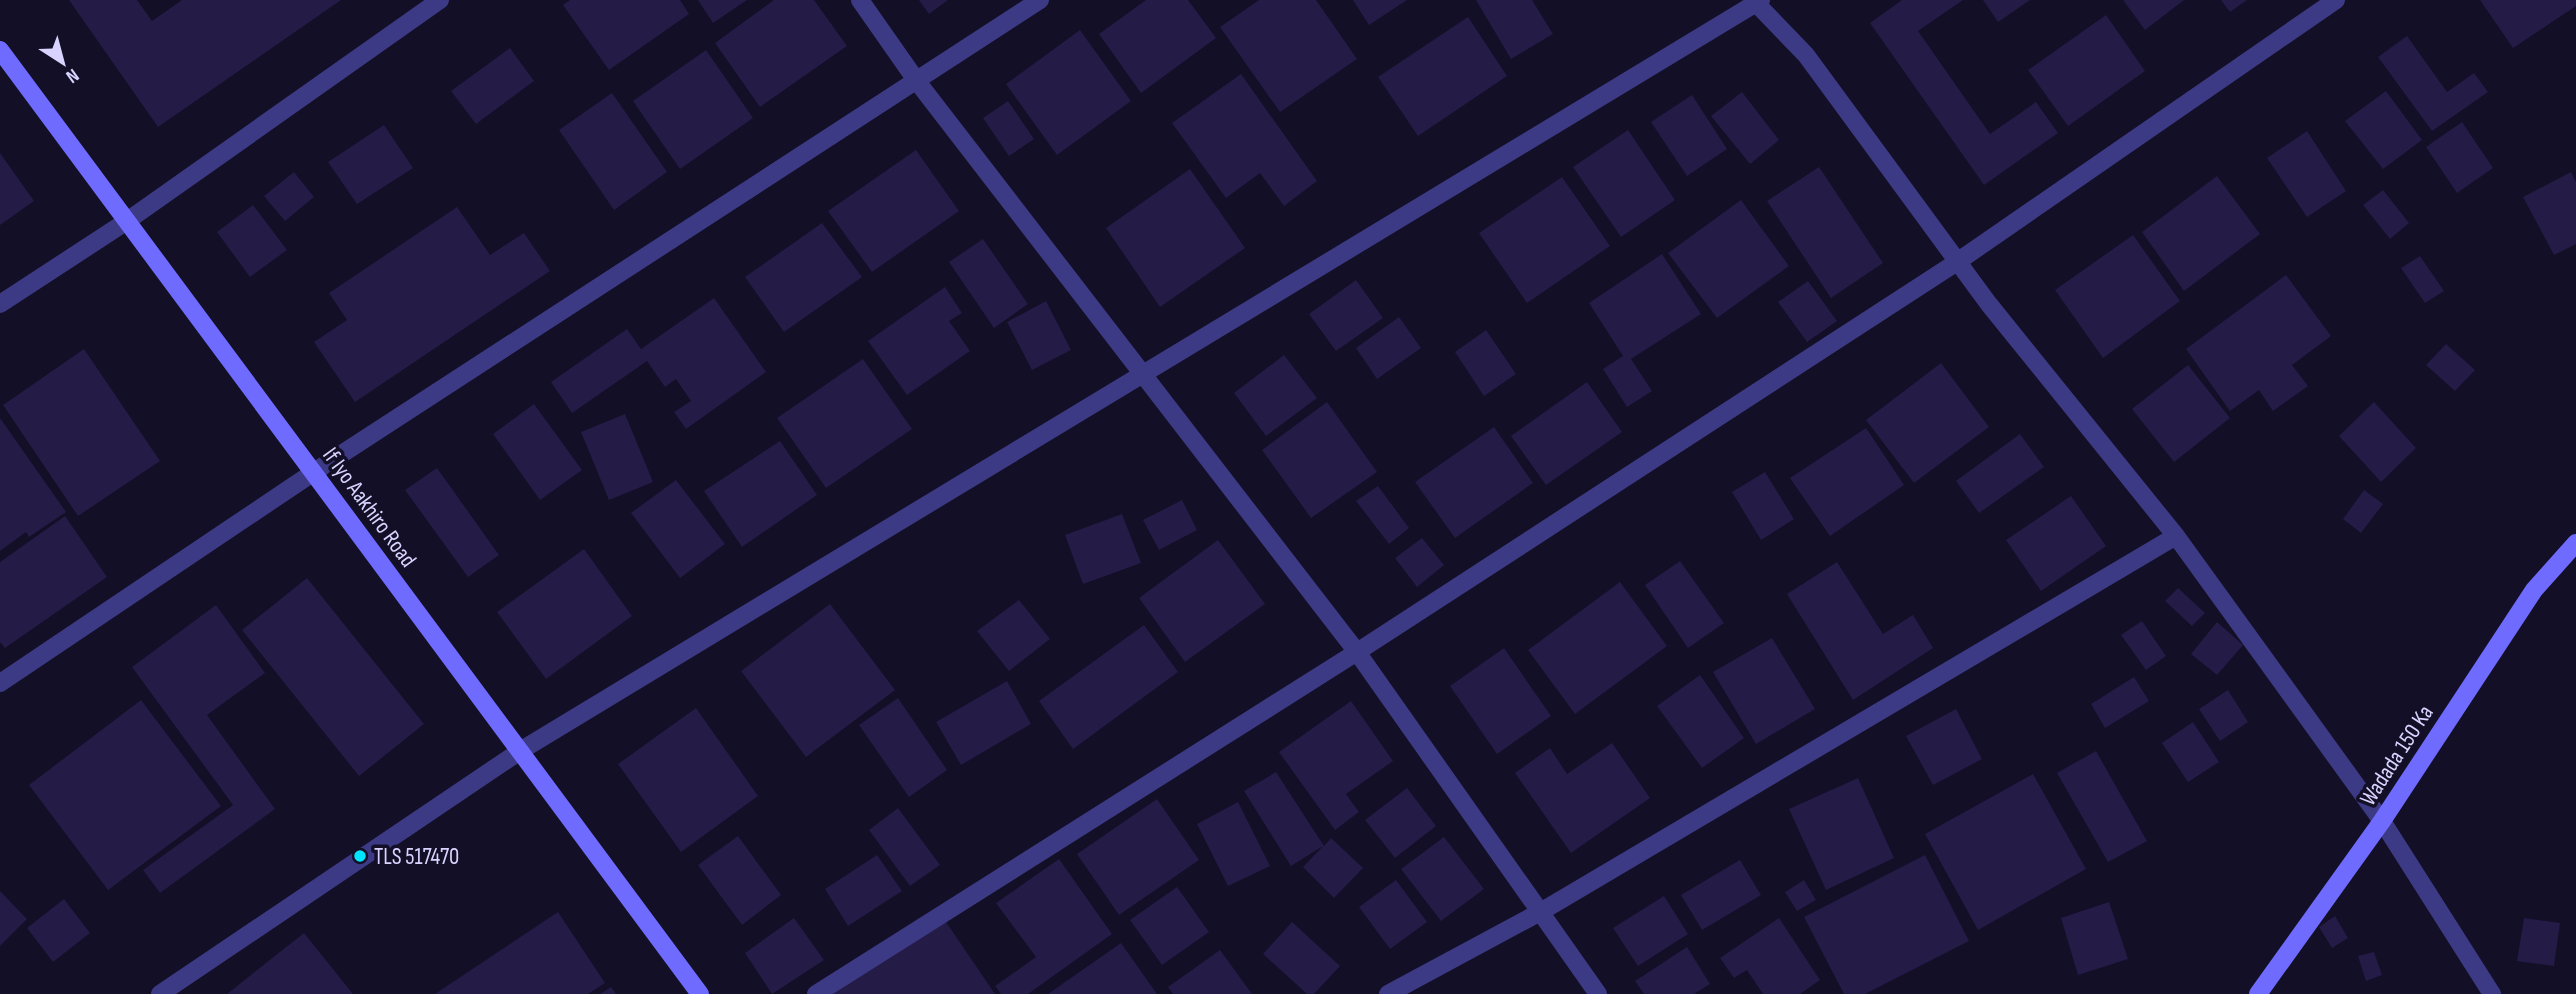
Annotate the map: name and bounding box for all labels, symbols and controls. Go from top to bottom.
north arrow [28,28,98,98]
text: N [61,63,83,88]
street label: If Iyo Aakhiro Road [316,442,422,573]
street label: Wadada 150 Ka [2354,700,2440,811]
place label: TLS 517470 [374,843,459,871]
marker: TLS 517470 [352,848,368,864]

